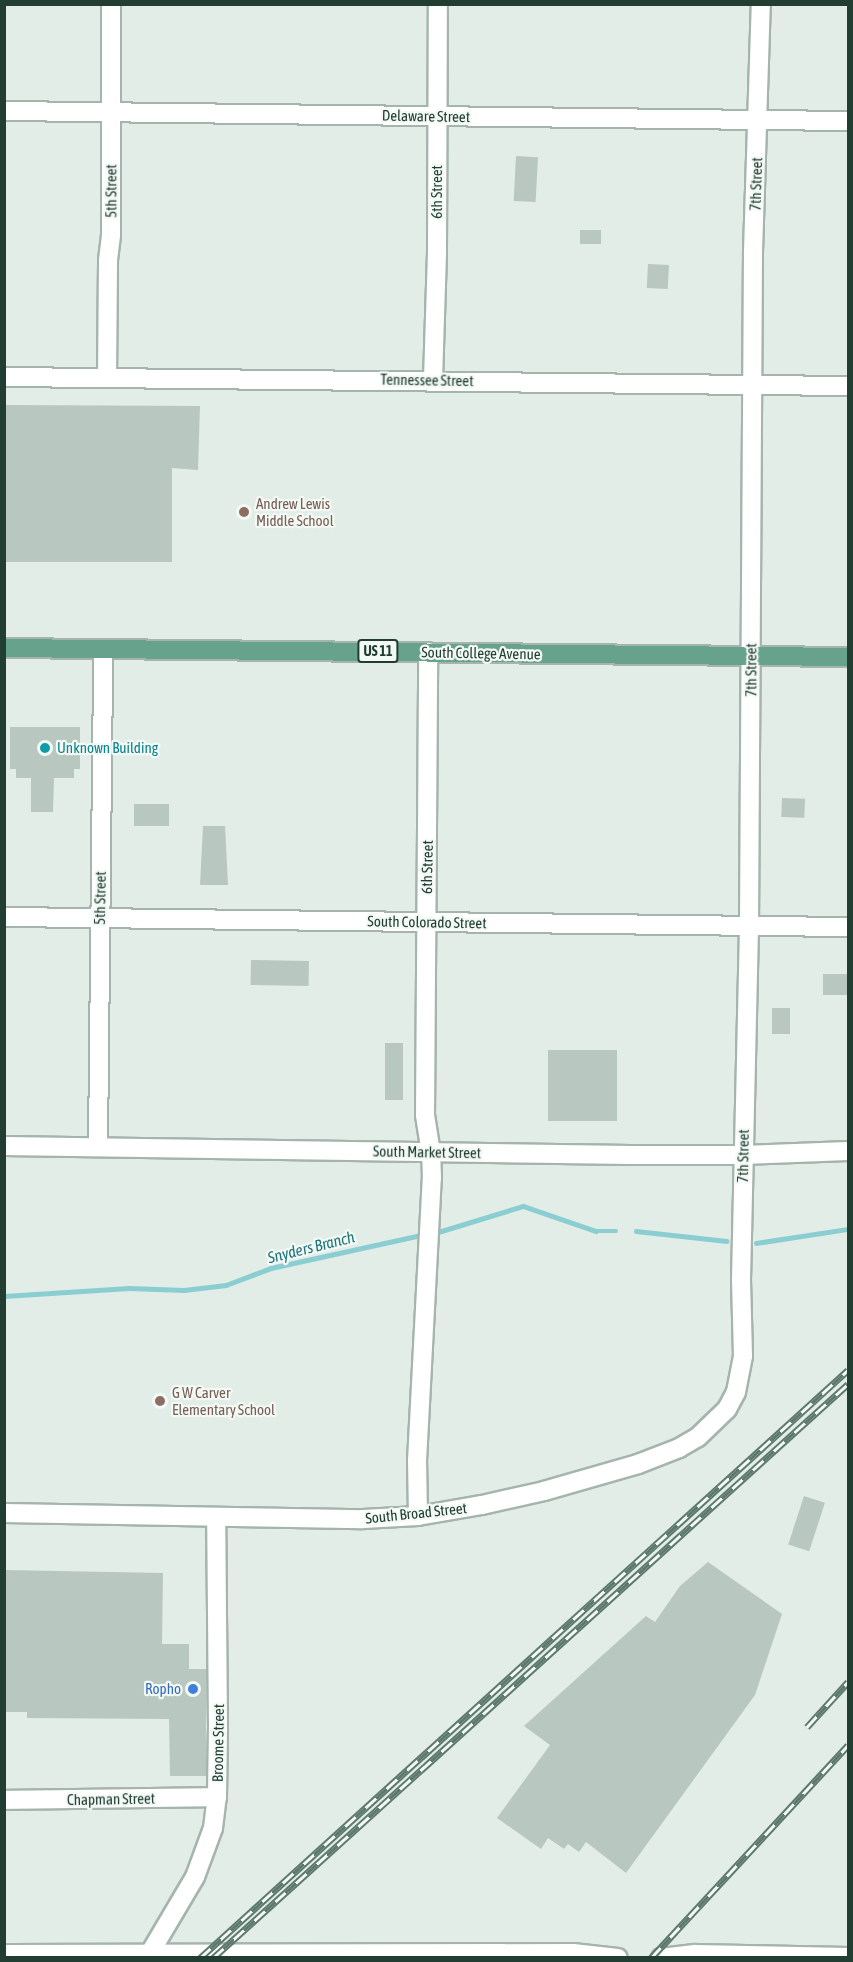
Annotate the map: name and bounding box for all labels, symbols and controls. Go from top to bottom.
street label: Delaware Street [382,106,470,126]
street label: 7th Street [746,157,766,211]
street label: 5th Street [102,164,120,218]
street label: 6th Street [428,165,446,219]
street label: Tennessee Street [380,370,474,390]
place label: Andrew Lewis Middle School [256,494,334,529]
marker: Andrew Lewis Middle School [237,505,251,519]
road number: US 11 [357,640,399,662]
street label: South College Avenue [421,643,541,663]
street label: 7th Street [742,643,760,697]
place label: Unknown Building [57,739,158,757]
marker: Unknown Building [38,741,52,755]
street label: 6th Street [418,840,436,894]
street label: 5th Street [91,871,109,925]
street label: South Colorado Street [367,912,487,932]
street label: 7th Street [734,1129,752,1183]
street label: South Market Street [373,1142,481,1162]
water label: Snyders Branch [265,1227,357,1267]
place label: G W Carver Elementary School [172,1383,275,1418]
marker: G W Carver Elementary School [153,1394,167,1408]
street label: South Broad Street [364,1499,468,1527]
place label: Ropho [145,1680,181,1698]
marker: Ropho [186,1682,200,1696]
street label: Broome Street [208,1704,228,1782]
street label: Chapman Street [67,1789,155,1809]

